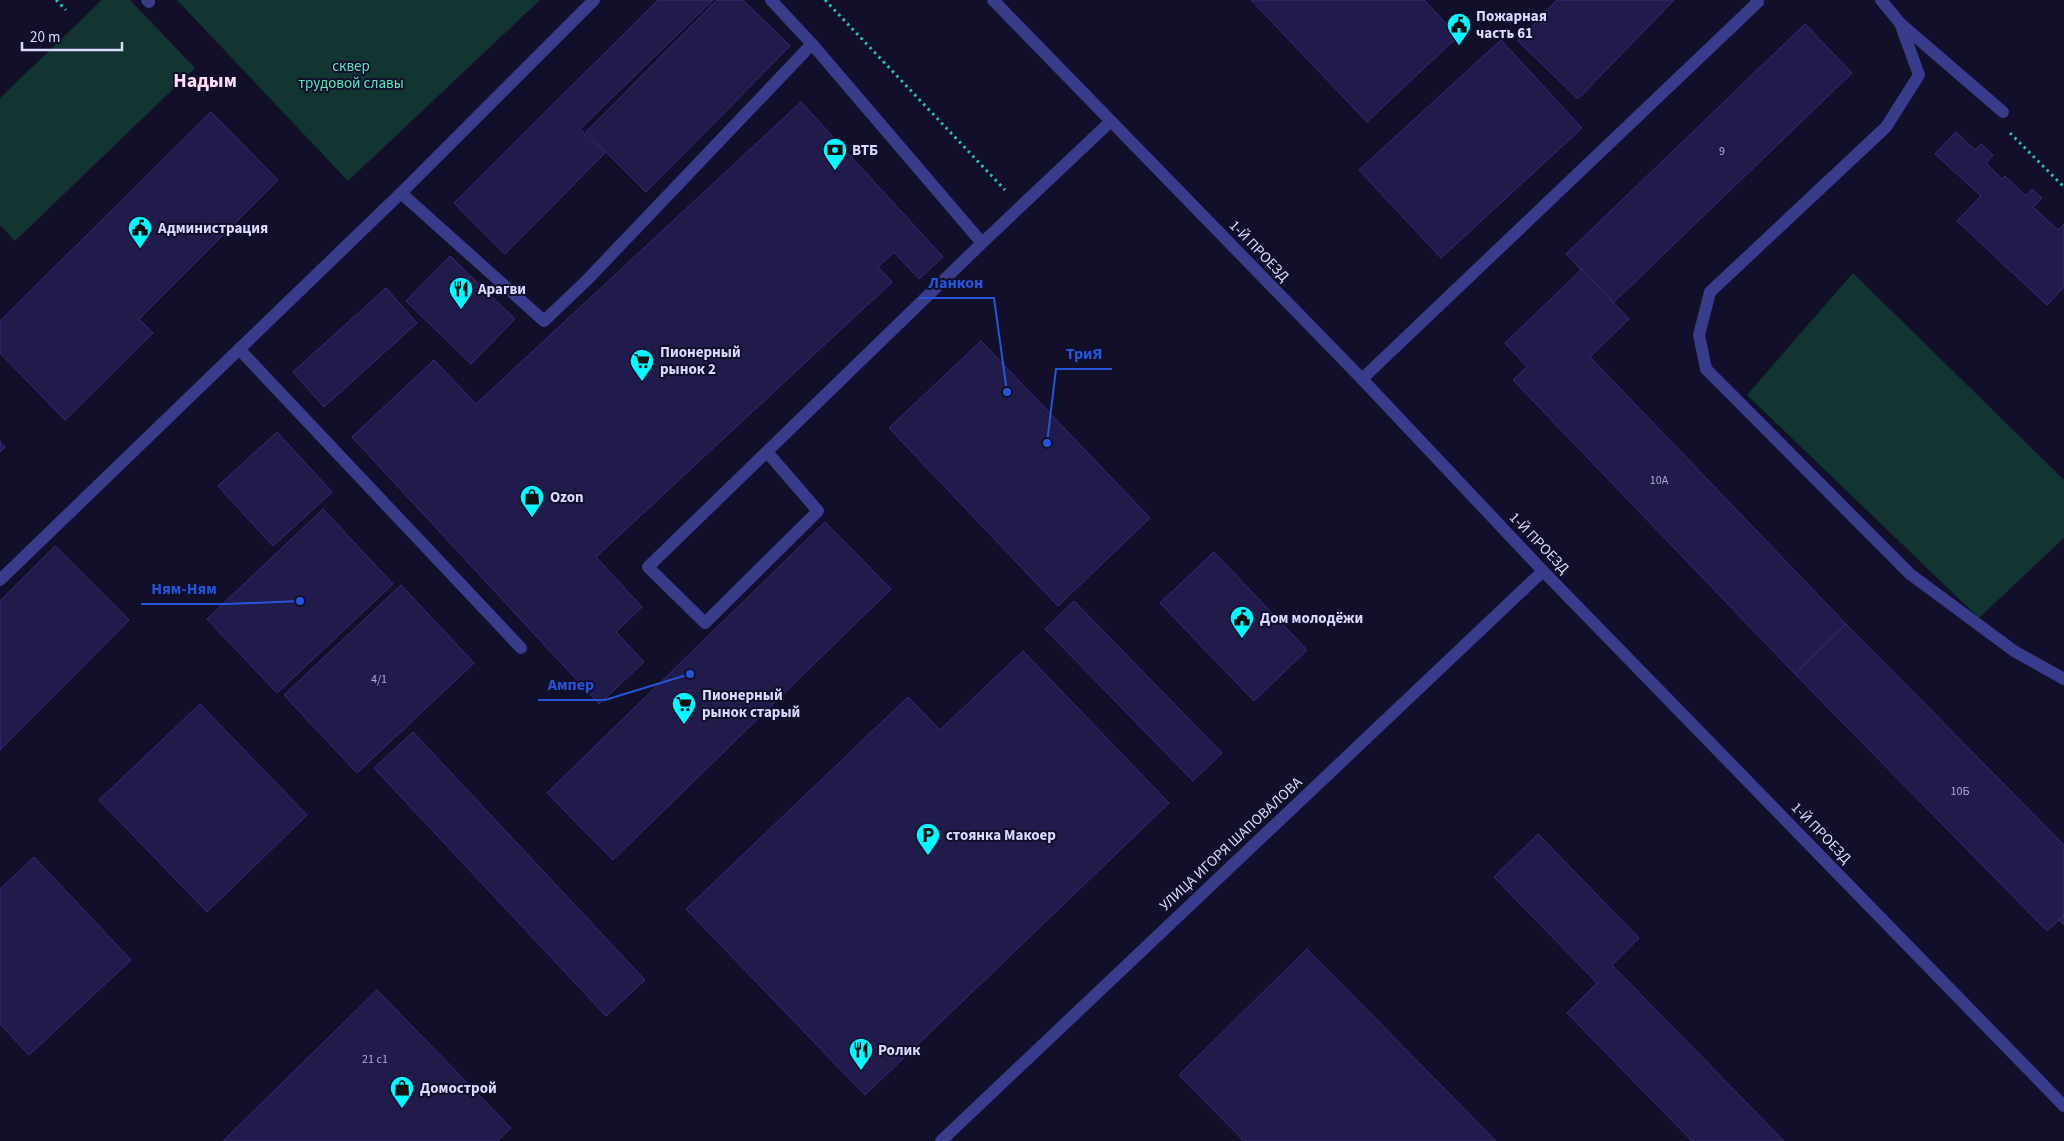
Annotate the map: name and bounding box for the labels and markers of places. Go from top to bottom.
place label: Пожарная часть 61 [1476,6,1547,44]
public building icon: Пожарная часть 61 [1446,12,1472,46]
bank icon: ВТБ [822,137,848,171]
place label: ВТБ [852,140,878,161]
public building icon: Администрация [127,215,153,249]
place label: Администрация [157,218,268,239]
callout: Ланкон [919,267,994,298]
restaurant icon: Арагви [448,276,474,310]
place label: Арагви [477,279,526,300]
callout: ТриЯ [1056,338,1112,369]
place label: Пионерный рынок 2 [660,342,741,380]
supermarket icon: Пионерный рынок 2 [629,348,655,382]
shop icon: Ozon [519,484,545,518]
place label: Ozon [550,487,584,508]
callout: Ням-Ням [141,573,227,604]
public building icon: Дом молодёжи [1229,605,1255,639]
place label: Дом молодёжи [1260,608,1363,629]
callout: Ампер [538,669,605,700]
place label: Пионерный рынок старый [702,685,800,723]
supermarket icon: Пионерный рынок старый [671,691,697,725]
parking icon: стоянка Макоер [915,822,941,856]
place label: стоянка Макоер [946,825,1056,846]
restaurant icon: Ролик [848,1037,874,1071]
place label: Ролик [878,1040,921,1061]
shop icon: Домострой [389,1075,415,1109]
place label: Домострой [420,1078,497,1099]

